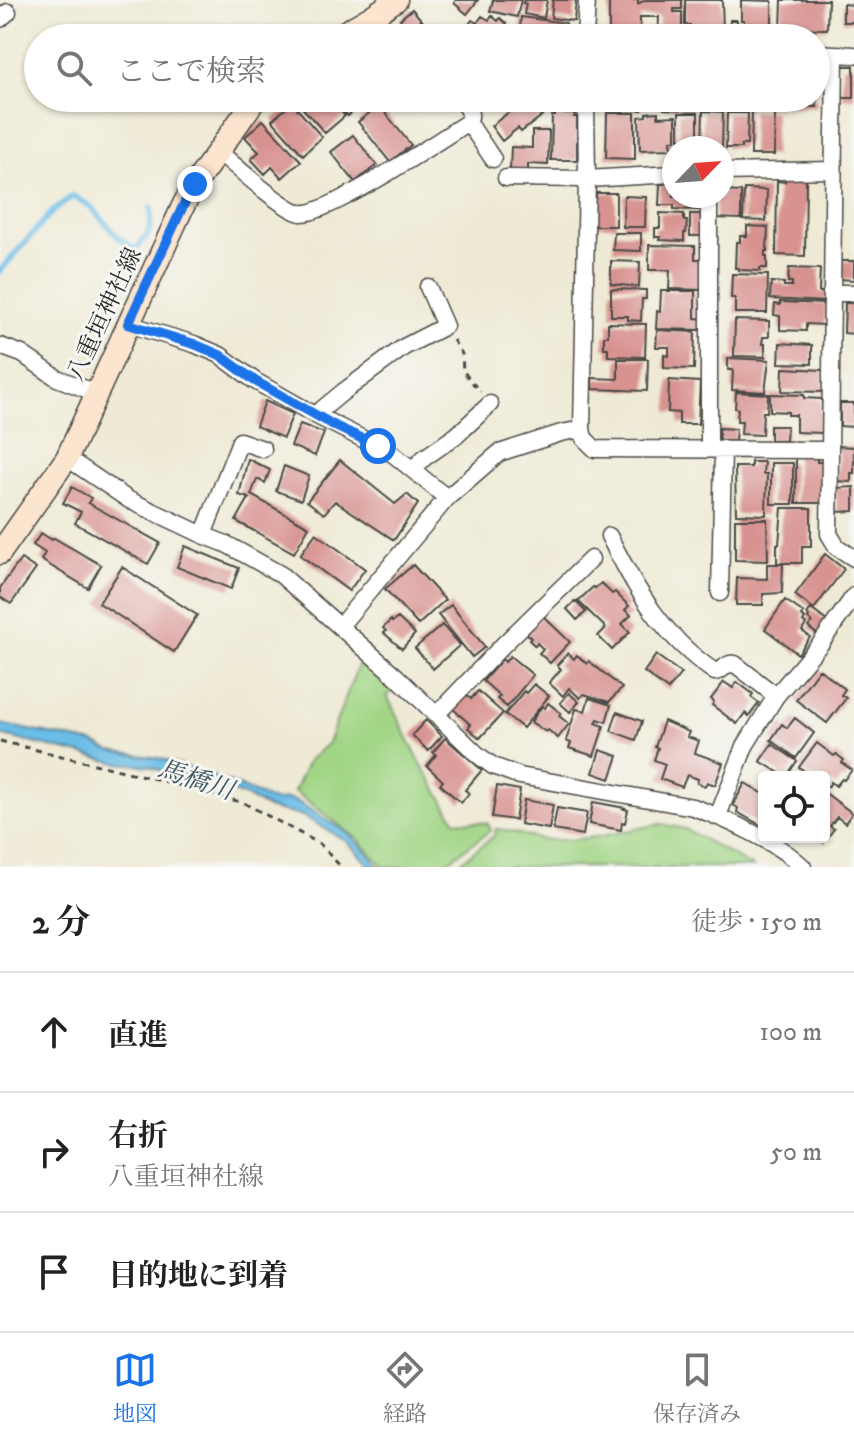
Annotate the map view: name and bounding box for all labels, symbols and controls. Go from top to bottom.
search box [24,24,830,112]
icon: search [52,46,96,90]
text: ここで検索 [116,54,266,91]
north arrow [662,136,734,208]
route end [177,166,213,202]
street label: 八重垣神社線 [61,243,149,386]
route start [360,428,396,464]
water label: 馬橋川 [153,753,241,809]
map controls [758,771,830,843]
button: locate [758,771,830,843]
text: 2 分 [32,902,90,944]
text: 徒歩 · 150 m [691,906,822,939]
icon: ahead [32,1010,76,1054]
text: 100 m [759,1016,822,1049]
text: 直進 [108,1018,168,1055]
text: 右折 [108,1118,168,1155]
icon: right [32,1130,76,1174]
text: 50 m [770,1136,822,1169]
text: 八重垣神社線 [108,1161,264,1194]
icon: arrive [32,1250,76,1294]
text: 目的地に到着 [108,1258,288,1295]
tab: 地図 [113,1348,157,1428]
tab: 経路 [383,1348,427,1428]
tab: 保存済み [653,1348,741,1428]

